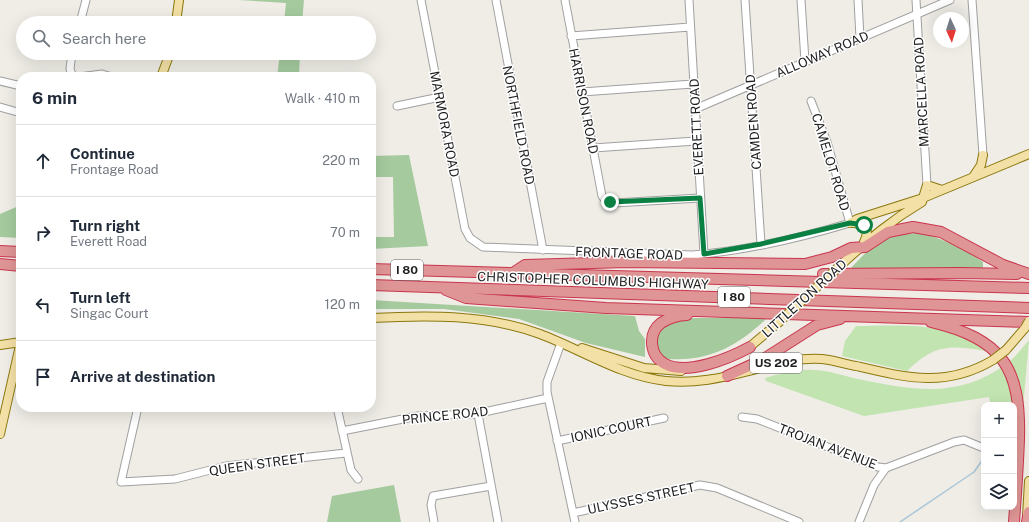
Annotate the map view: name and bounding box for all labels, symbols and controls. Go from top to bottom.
north arrow [933,12,969,48]
search box [16,16,376,60]
icon: search [30,27,52,49]
street label: ALLOWAY ROAD [774,28,871,81]
text: Search here [62,30,146,47]
street label: MARCELLA ROAD [911,37,932,147]
street label: HARRISON ROAD [566,47,601,155]
street label: NORTHFIELD ROAD [500,64,537,186]
street label: MARMORA ROAD [427,70,462,178]
street label: CAMDEN ROAD [743,74,764,170]
street label: EVERETT ROAD [686,78,707,176]
text: 6 min [32,88,77,108]
text: Walk · 410 m [285,91,360,106]
street label: CAMELOT ROAD [809,111,853,213]
text: Continue [70,145,135,162]
icon: ahead [32,150,54,172]
text: 220 m [322,153,360,168]
text: Frontage Road [70,162,159,177]
route end [601,193,619,211]
route start [855,216,873,234]
text: Turn right [70,217,140,234]
icon: right [32,222,54,244]
text: 70 m [330,225,360,240]
text: Everett Road [70,234,147,249]
street label: FRONTAGE ROAD [575,244,683,263]
street label: LITTLETON ROAD [759,256,850,340]
road number: I 80 [391,260,423,280]
street label: CHRISTOPHER COLUMBUS HIGHWAY [477,269,709,292]
road number: I 80 [718,287,750,307]
text: Turn left [70,289,131,306]
icon: left [32,294,54,316]
text: 120 m [325,297,360,312]
text: Singac Court [70,306,149,321]
road number: US 202 [750,353,802,373]
icon: arrive [32,366,54,388]
text: Arrive at destination [70,368,215,385]
map controls [981,402,1017,510]
button: + [981,402,1017,438]
street label: PRINCE ROAD [401,404,489,427]
street label: IONIC COURT [569,414,653,445]
street label: TROJAN AVENUE [777,421,879,472]
button: − [981,438,1017,474]
street label: QUEEN STREET [208,450,306,479]
button: layers [981,474,1017,510]
street label: ULYSSES STREET [586,480,696,517]

